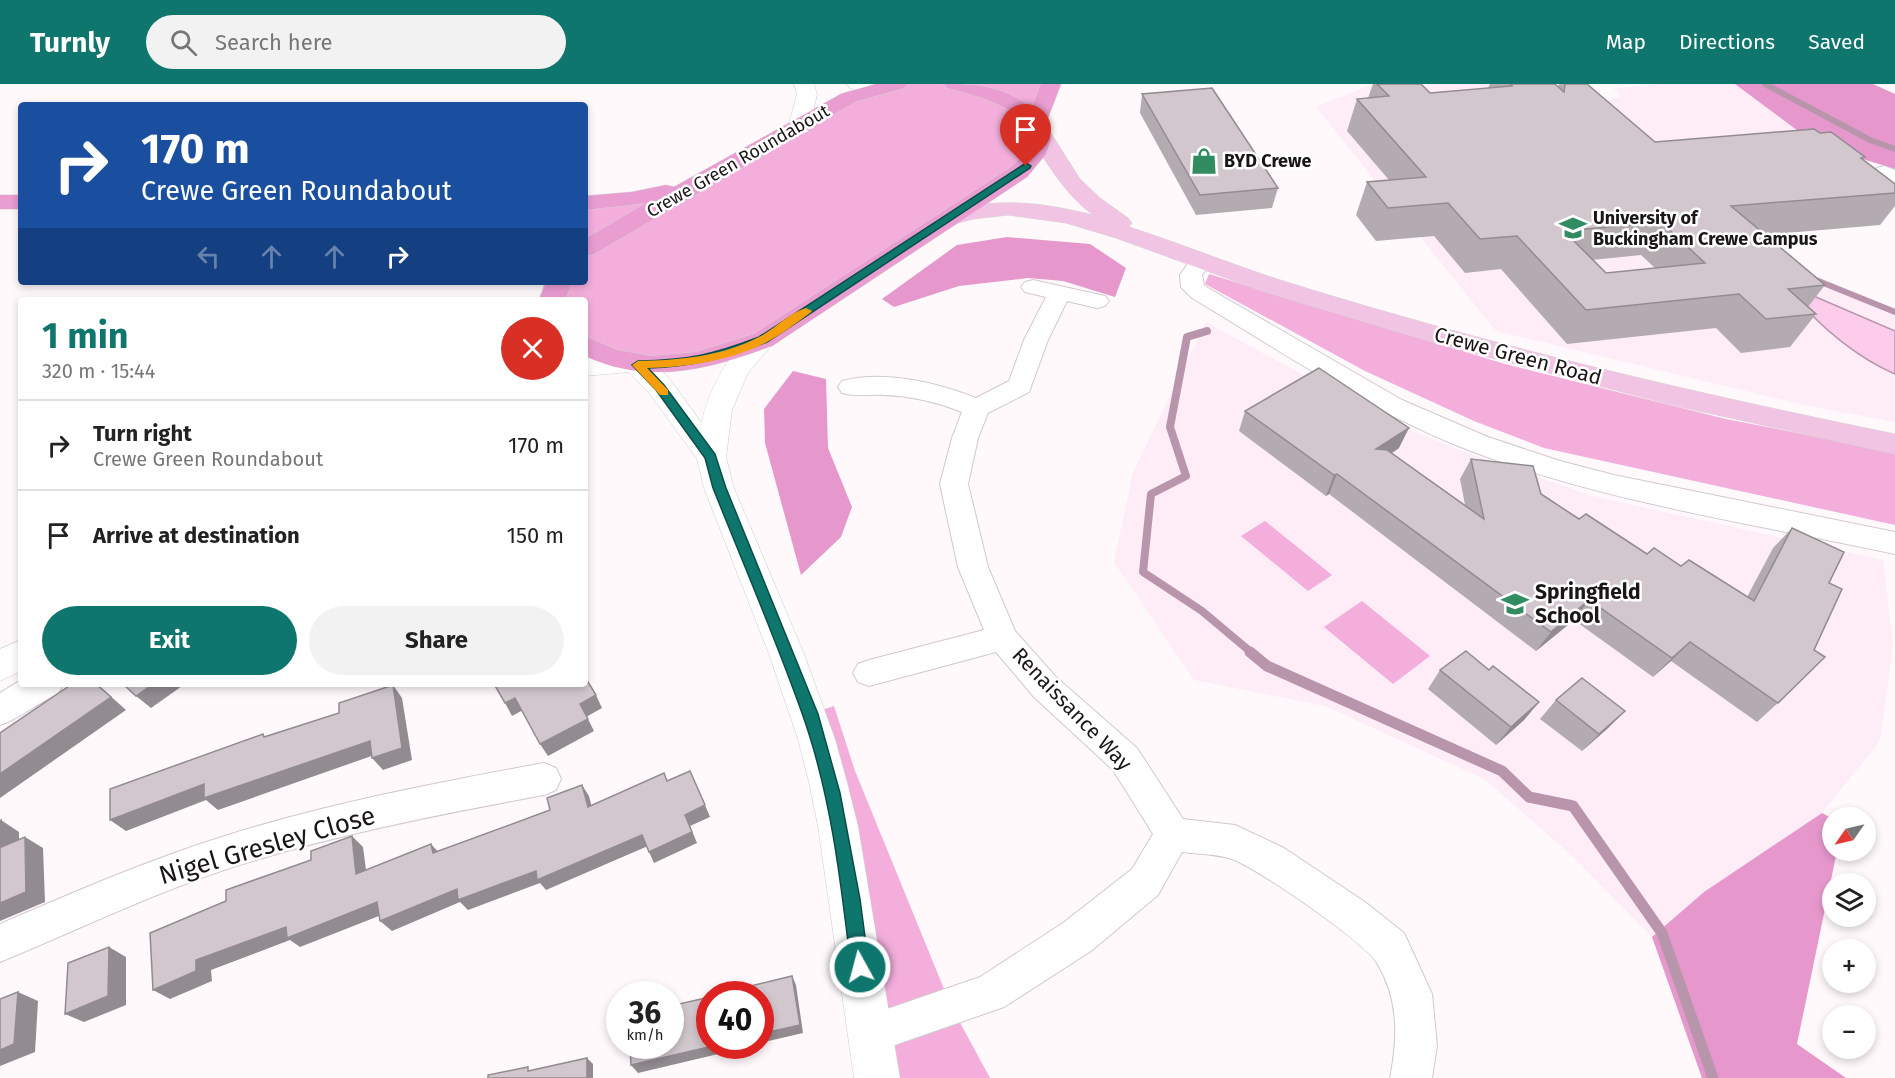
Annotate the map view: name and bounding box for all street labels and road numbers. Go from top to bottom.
street label: Crewe Green Roundabout [643,99,834,222]
street label: Crewe Green Road [1431,321,1605,391]
street label: Renaissance Way [1007,642,1138,776]
street label: Nigel Gresley Close [156,800,379,891]

